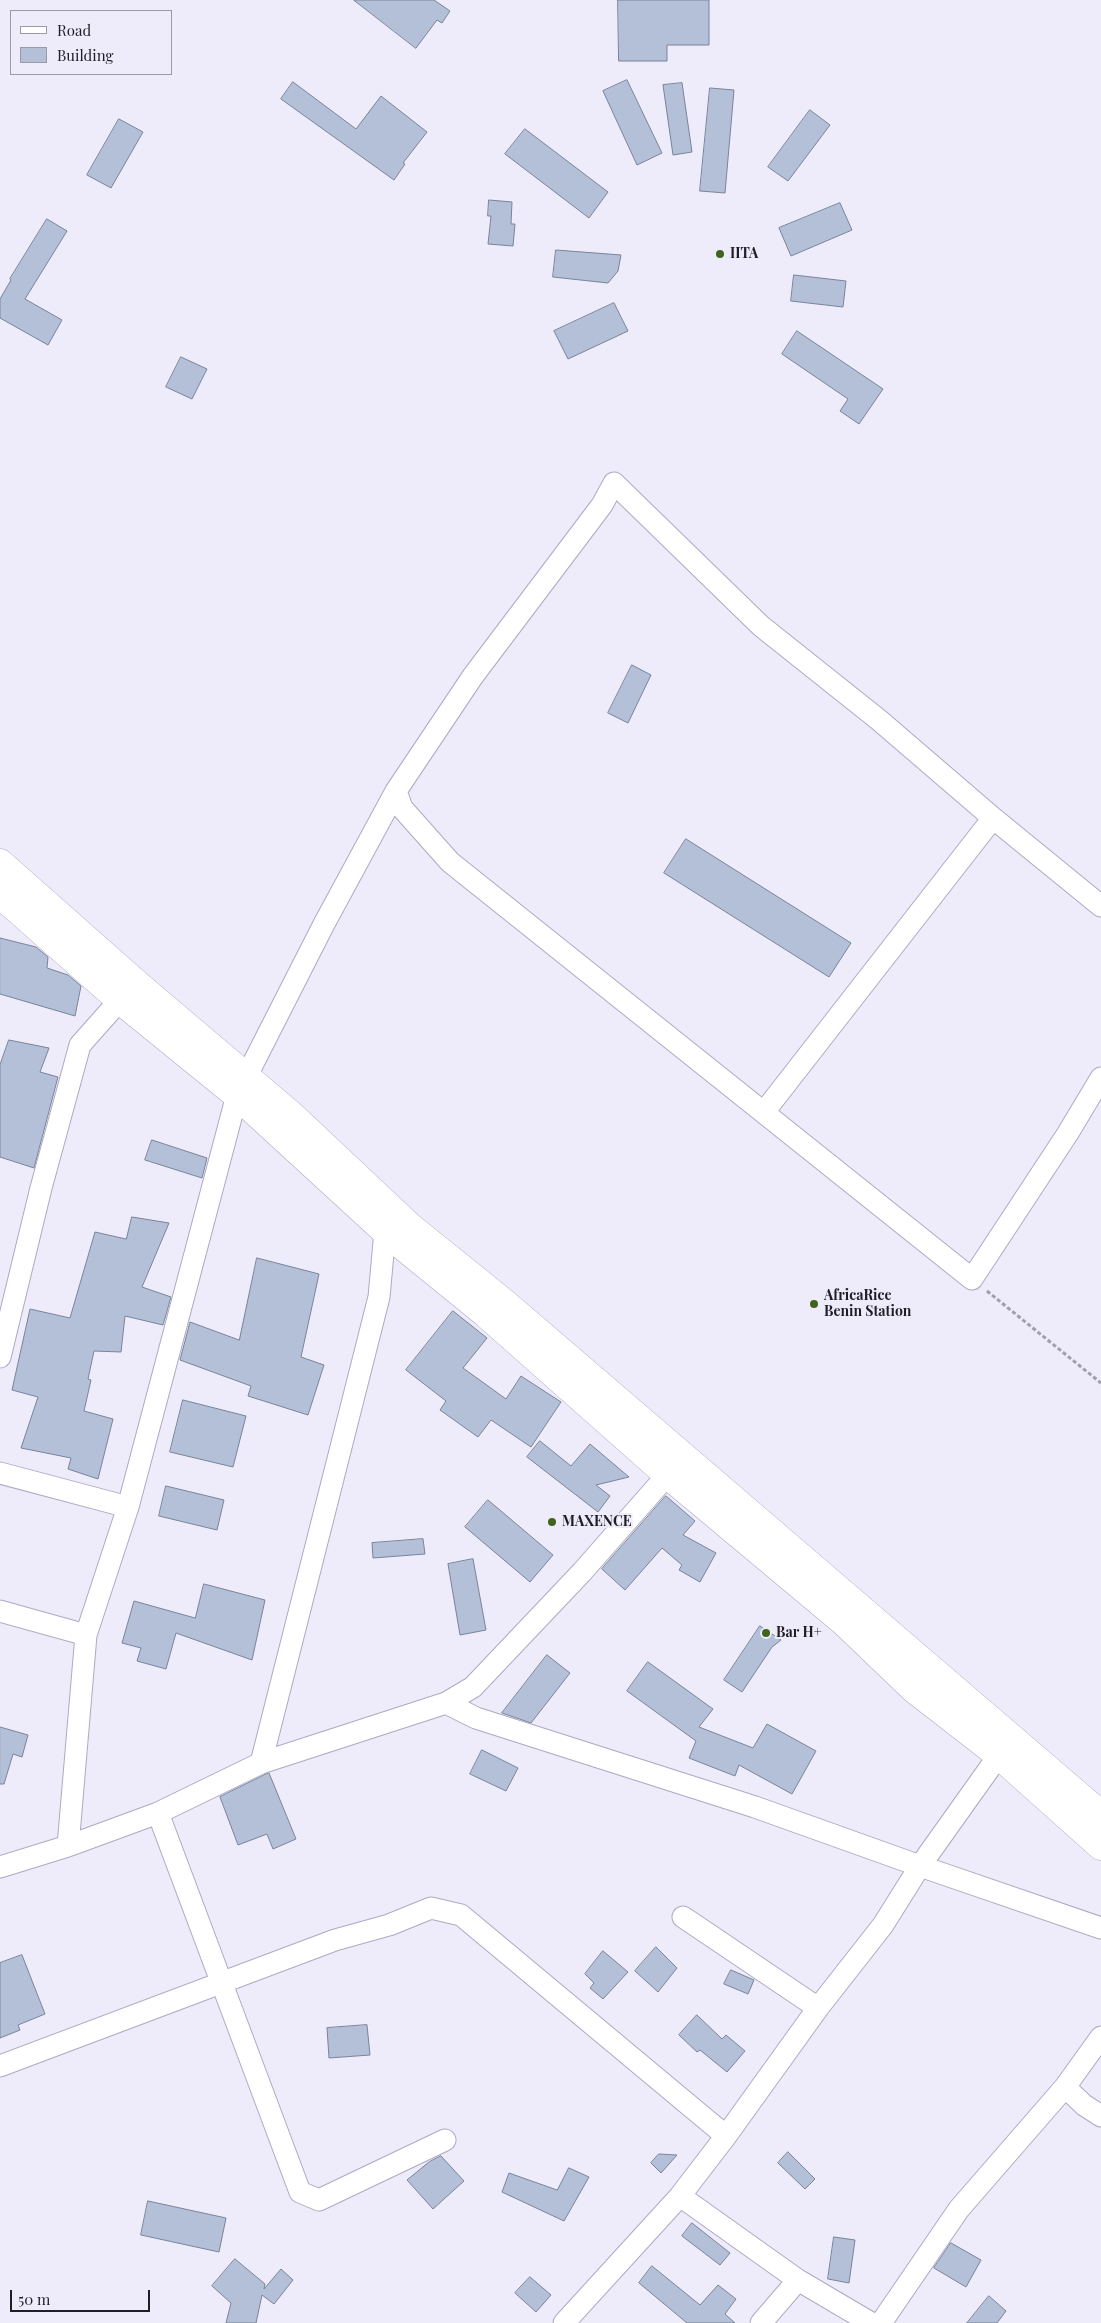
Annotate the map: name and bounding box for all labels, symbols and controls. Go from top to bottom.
legend [10,10,172,75]
text: Road [57,20,91,40]
text: Building [57,45,113,65]
place label: IITA [730,246,758,262]
marker: IITA [714,248,726,260]
place label: AfricaRice Benin Station [824,1288,911,1320]
marker: AfricaRice Benin Station [808,1298,820,1310]
place label: MAXENCE [562,1514,632,1530]
marker: MAXENCE [546,1516,558,1528]
place label: Bar H+ [776,1625,822,1641]
marker: Bar H+ [760,1627,772,1639]
scale bar [12,2280,152,2312]
text: 50 m [18,2289,50,2309]

